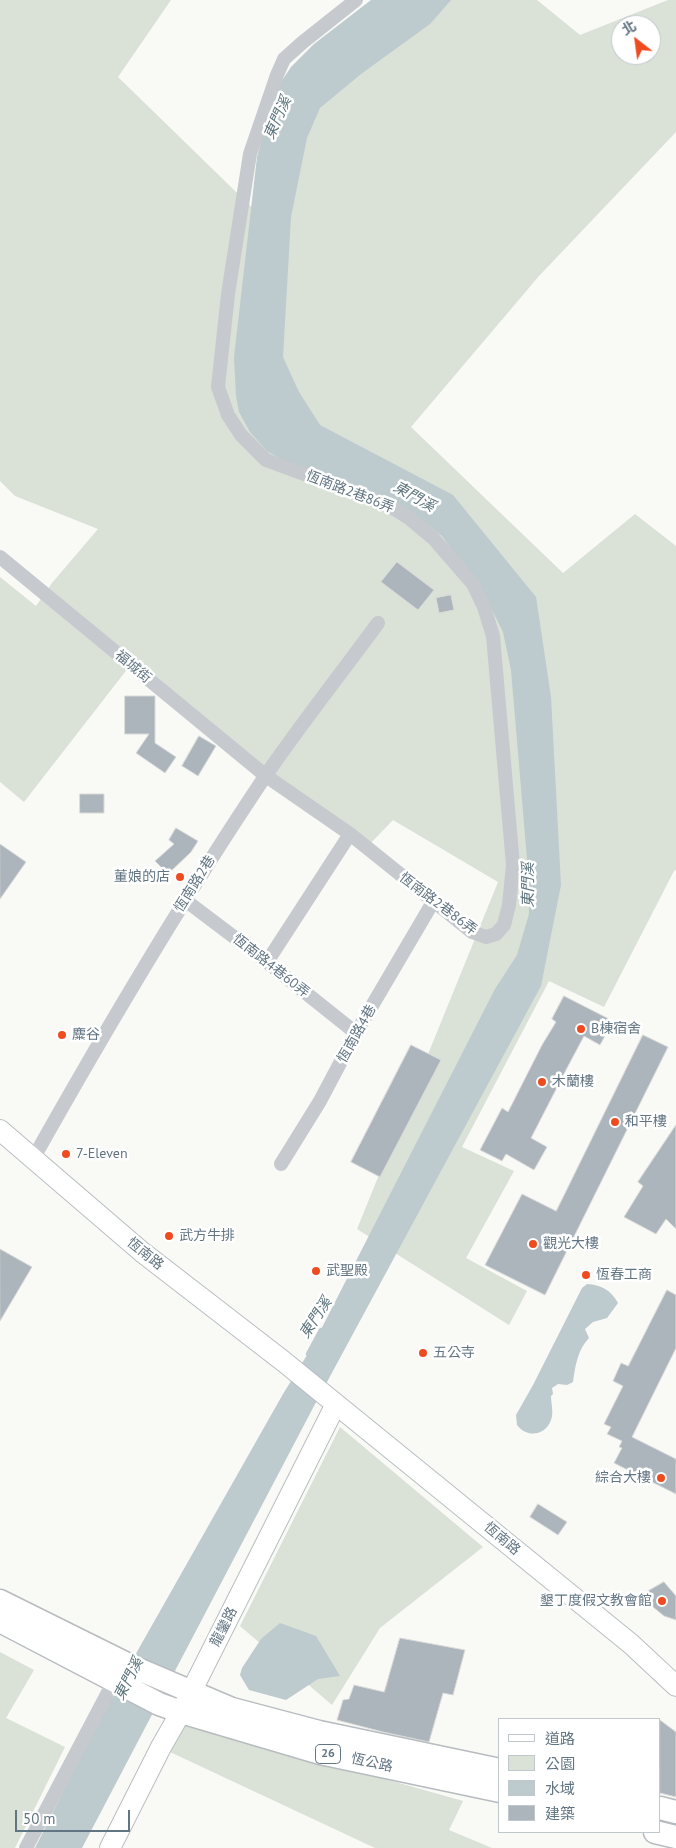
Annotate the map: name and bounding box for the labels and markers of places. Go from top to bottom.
place label: 董娘的店 [114,869,170,885]
marker: 董娘的店 [174,871,186,883]
place label: B棟宿舍 [591,1021,641,1037]
marker: B棟宿舍 [575,1023,587,1035]
place label: 麋谷 [72,1027,100,1043]
marker: 麋谷 [56,1029,68,1041]
place label: 木蘭樓 [552,1074,594,1090]
marker: 木蘭樓 [536,1076,548,1088]
place label: 和平樓 [625,1114,667,1130]
marker: 和平樓 [609,1116,621,1128]
place label: 7-Eleven [76,1146,128,1162]
marker: 7-Eleven [60,1148,72,1160]
place label: 武方牛排 [179,1228,235,1244]
marker: 武方牛排 [163,1230,175,1242]
place label: 觀光大樓 [543,1236,599,1252]
marker: 觀光大樓 [527,1238,539,1250]
place label: 武聖殿 [326,1263,368,1279]
marker: 武聖殿 [310,1265,322,1277]
place label: 恆春工商 [596,1267,652,1283]
marker: 恆春工商 [580,1269,592,1281]
place label: 五公寺 [433,1345,475,1361]
marker: 五公寺 [417,1347,429,1359]
place label: 綜合大樓 [595,1470,651,1486]
marker: 綜合大樓 [655,1472,667,1484]
place label: 墾丁度假文教會館 [540,1593,652,1609]
marker: 墾丁度假文教會館 [656,1595,668,1607]

